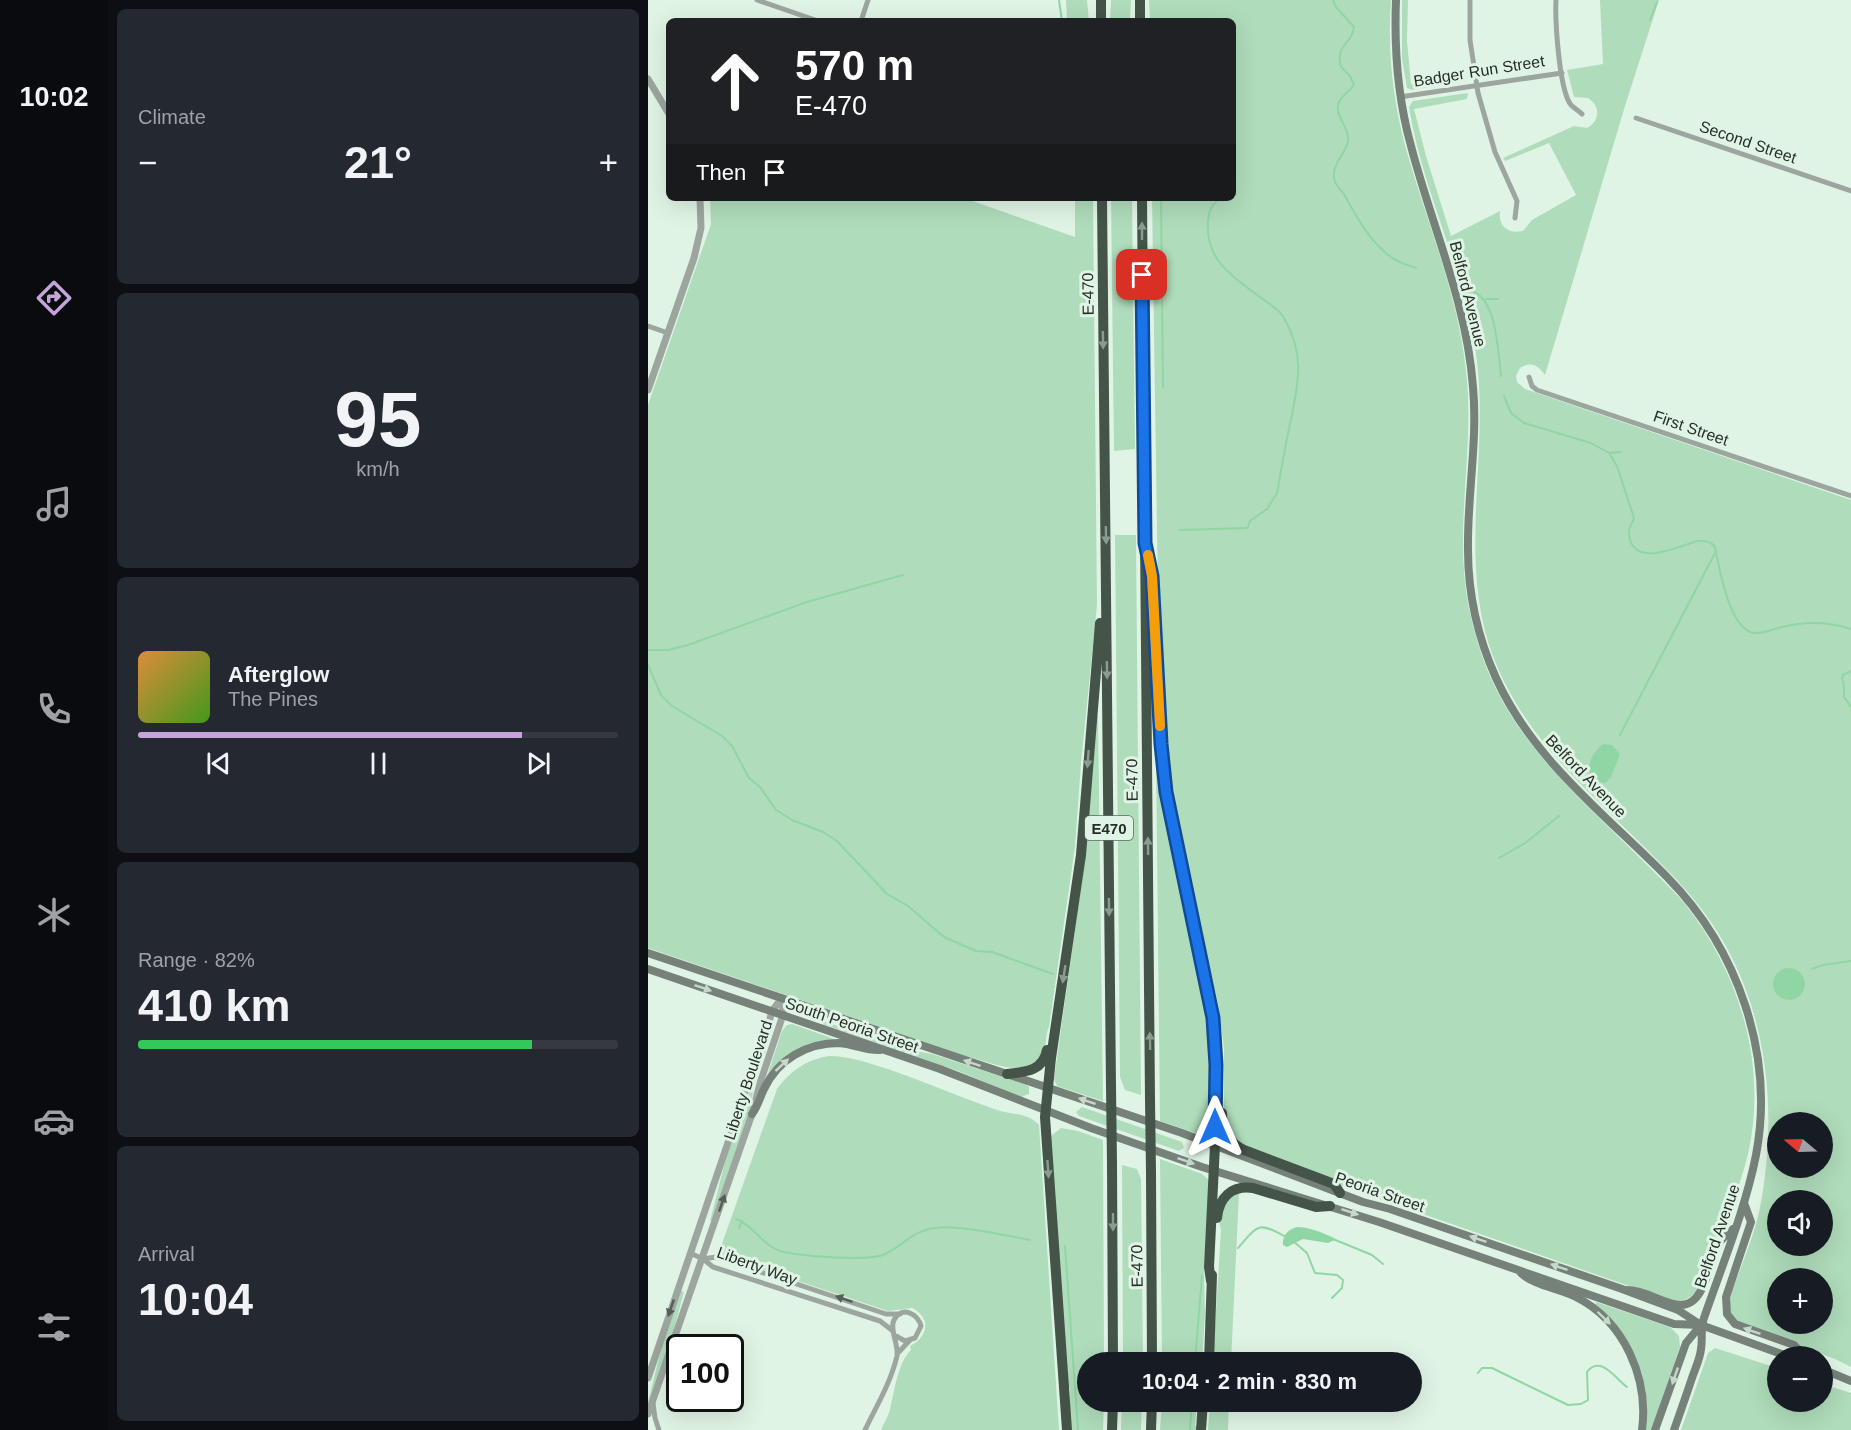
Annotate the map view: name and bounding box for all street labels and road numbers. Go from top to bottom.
street label: Badger Run Street [1412,52,1546,90]
street label: Second Street [1697,117,1799,167]
street label: Belford Avenue [1447,239,1489,349]
street label: E-470 [1079,272,1097,315]
street label: First Street [1651,407,1731,449]
street label: Belford Avenue [1542,731,1630,821]
street label: E-470 [1123,758,1141,801]
road number: E470 [1085,816,1133,840]
street label: South Peoria Street [783,994,921,1056]
street label: Liberty Boulevard [721,1018,775,1142]
street label: Peoria Street [1333,1169,1427,1215]
street label: Belford Avenue [1691,1182,1743,1290]
street label: Liberty Way [715,1244,799,1288]
street label: E-470 [1128,1244,1146,1287]

